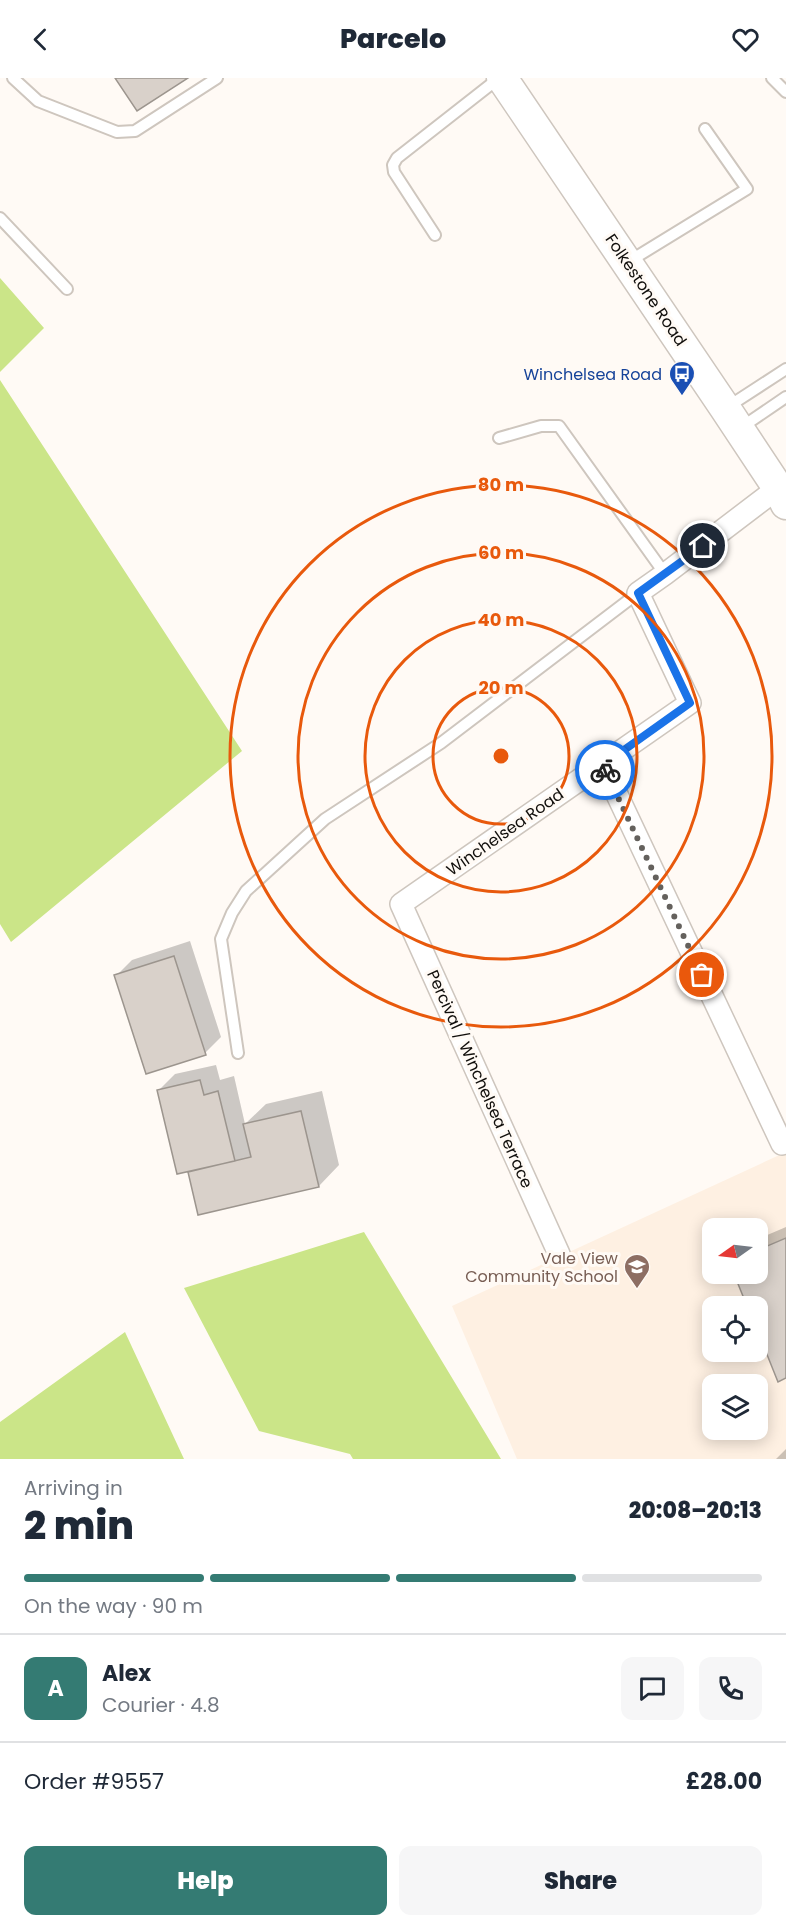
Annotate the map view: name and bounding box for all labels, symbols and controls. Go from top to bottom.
text: Parcelo [340,20,446,57]
icon: back [24,23,57,56]
icon: heart [729,23,762,56]
street label: Folkestone Road [600,229,692,351]
bus stop icon: Winchelsea Road [667,359,697,397]
place label: Winchelsea Road [523,363,662,386]
text: 80 m [478,472,524,497]
pin [677,520,728,571]
icon: home [686,529,719,562]
text: 60 m [478,540,524,565]
text: 40 m [478,607,524,632]
text: 20 m [479,675,523,700]
courier [575,740,635,800]
centre of rings [491,746,511,766]
icon: bike [589,754,622,787]
street label: Winchelsea Road [442,783,568,881]
pin [676,949,727,1000]
icon: bag [685,958,718,991]
street label: Percival / Winchelsea Terrace [421,966,539,1192]
north arrow [702,1218,768,1284]
map controls [702,1218,768,1440]
place label: Vale View Community School [465,1247,618,1288]
school or university icon: Vale View Community School [622,1252,652,1290]
button: locate [702,1296,768,1362]
button: layers [702,1374,768,1440]
text: Arriving in [24,1474,123,1502]
text: 20:08–20:13 [629,1495,762,1526]
text: 2 min [24,1498,134,1553]
text: On the way · 90 m [24,1592,203,1620]
button: chat [621,1657,684,1720]
button: phone [699,1657,762,1720]
text: Alex [102,1658,151,1689]
text: A [47,1673,64,1704]
text: Courier · 4.8 [102,1691,220,1719]
text: Order #9557 [24,1766,164,1797]
text: £28.00 [686,1766,762,1797]
button: Help [24,1846,387,1915]
button: Share [399,1846,762,1915]

